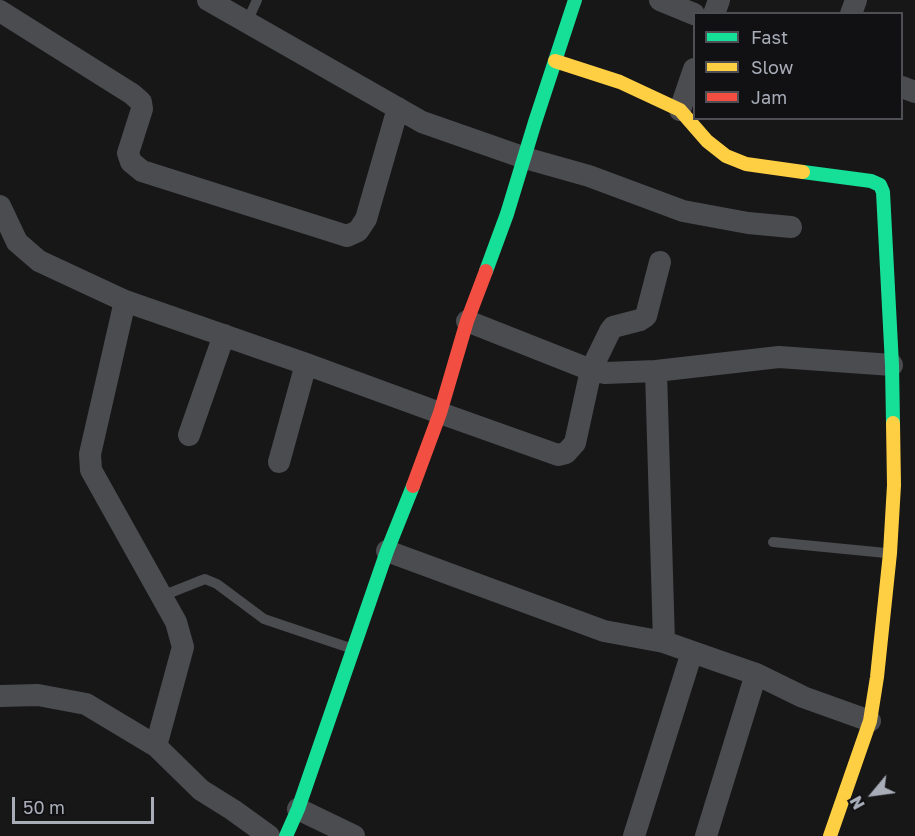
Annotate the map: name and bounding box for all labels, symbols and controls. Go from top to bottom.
legend [693,12,903,120]
text: Fast [751,26,788,48]
text: Slow [751,56,793,78]
text: Jam [751,86,787,108]
north arrow [843,764,903,824]
scale bar [15,785,158,823]
text: N [846,793,869,813]
text: 50 m [23,796,65,818]

